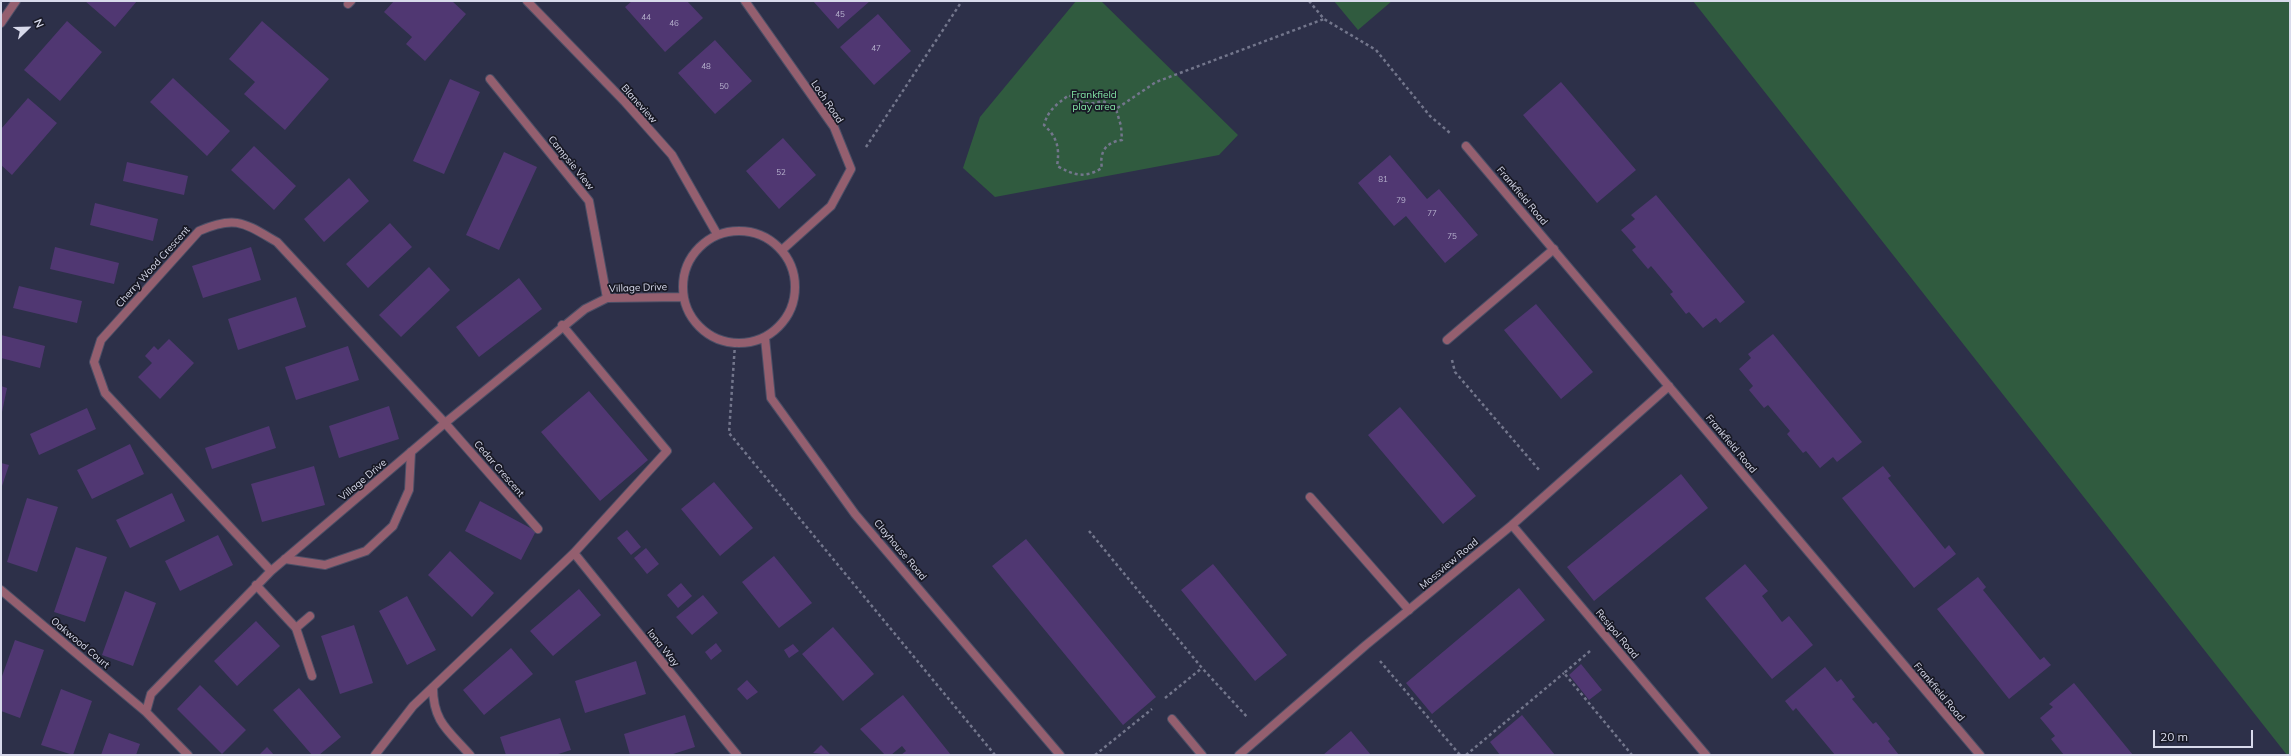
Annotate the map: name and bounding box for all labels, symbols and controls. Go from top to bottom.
north arrow [8,8,48,48]
house number: 45 [835,10,845,20]
house number: 44 [641,13,651,23]
text: N [31,17,47,30]
house number: 46 [669,19,679,29]
house number: 47 [871,44,881,54]
house number: 48 [701,62,711,72]
street label: Loch Road [808,78,846,126]
street label: Blaneview [618,82,660,126]
house number: 50 [719,82,729,92]
park label: Frankfield play area [1071,89,1117,112]
street label: Campsie View [545,133,597,193]
street label: Frankfield Road [1494,164,1550,228]
house number: 52 [776,168,786,178]
house number: 81 [1378,175,1388,185]
house number: 79 [1396,196,1406,206]
house number: 77 [1427,209,1437,219]
street label: Cherry Wood Crescent [114,224,192,310]
house number: 75 [1447,232,1457,242]
street label: Village Drive [609,281,667,295]
street label: Frankfield Road [1703,412,1759,476]
street label: Cedar Crescent [471,438,527,500]
street label: Village Drive [337,457,389,503]
street label: Clayhouse Road [871,517,929,583]
street label: Mossview Road [1417,536,1481,592]
street label: Resipol Road [1593,607,1641,661]
street label: Oakwood Court [48,615,112,671]
street label: Iona Way [644,627,682,669]
street label: Frankfield Road [1911,660,1967,724]
scale bar [2155,722,2255,748]
text: 20 m [2160,729,2188,744]

